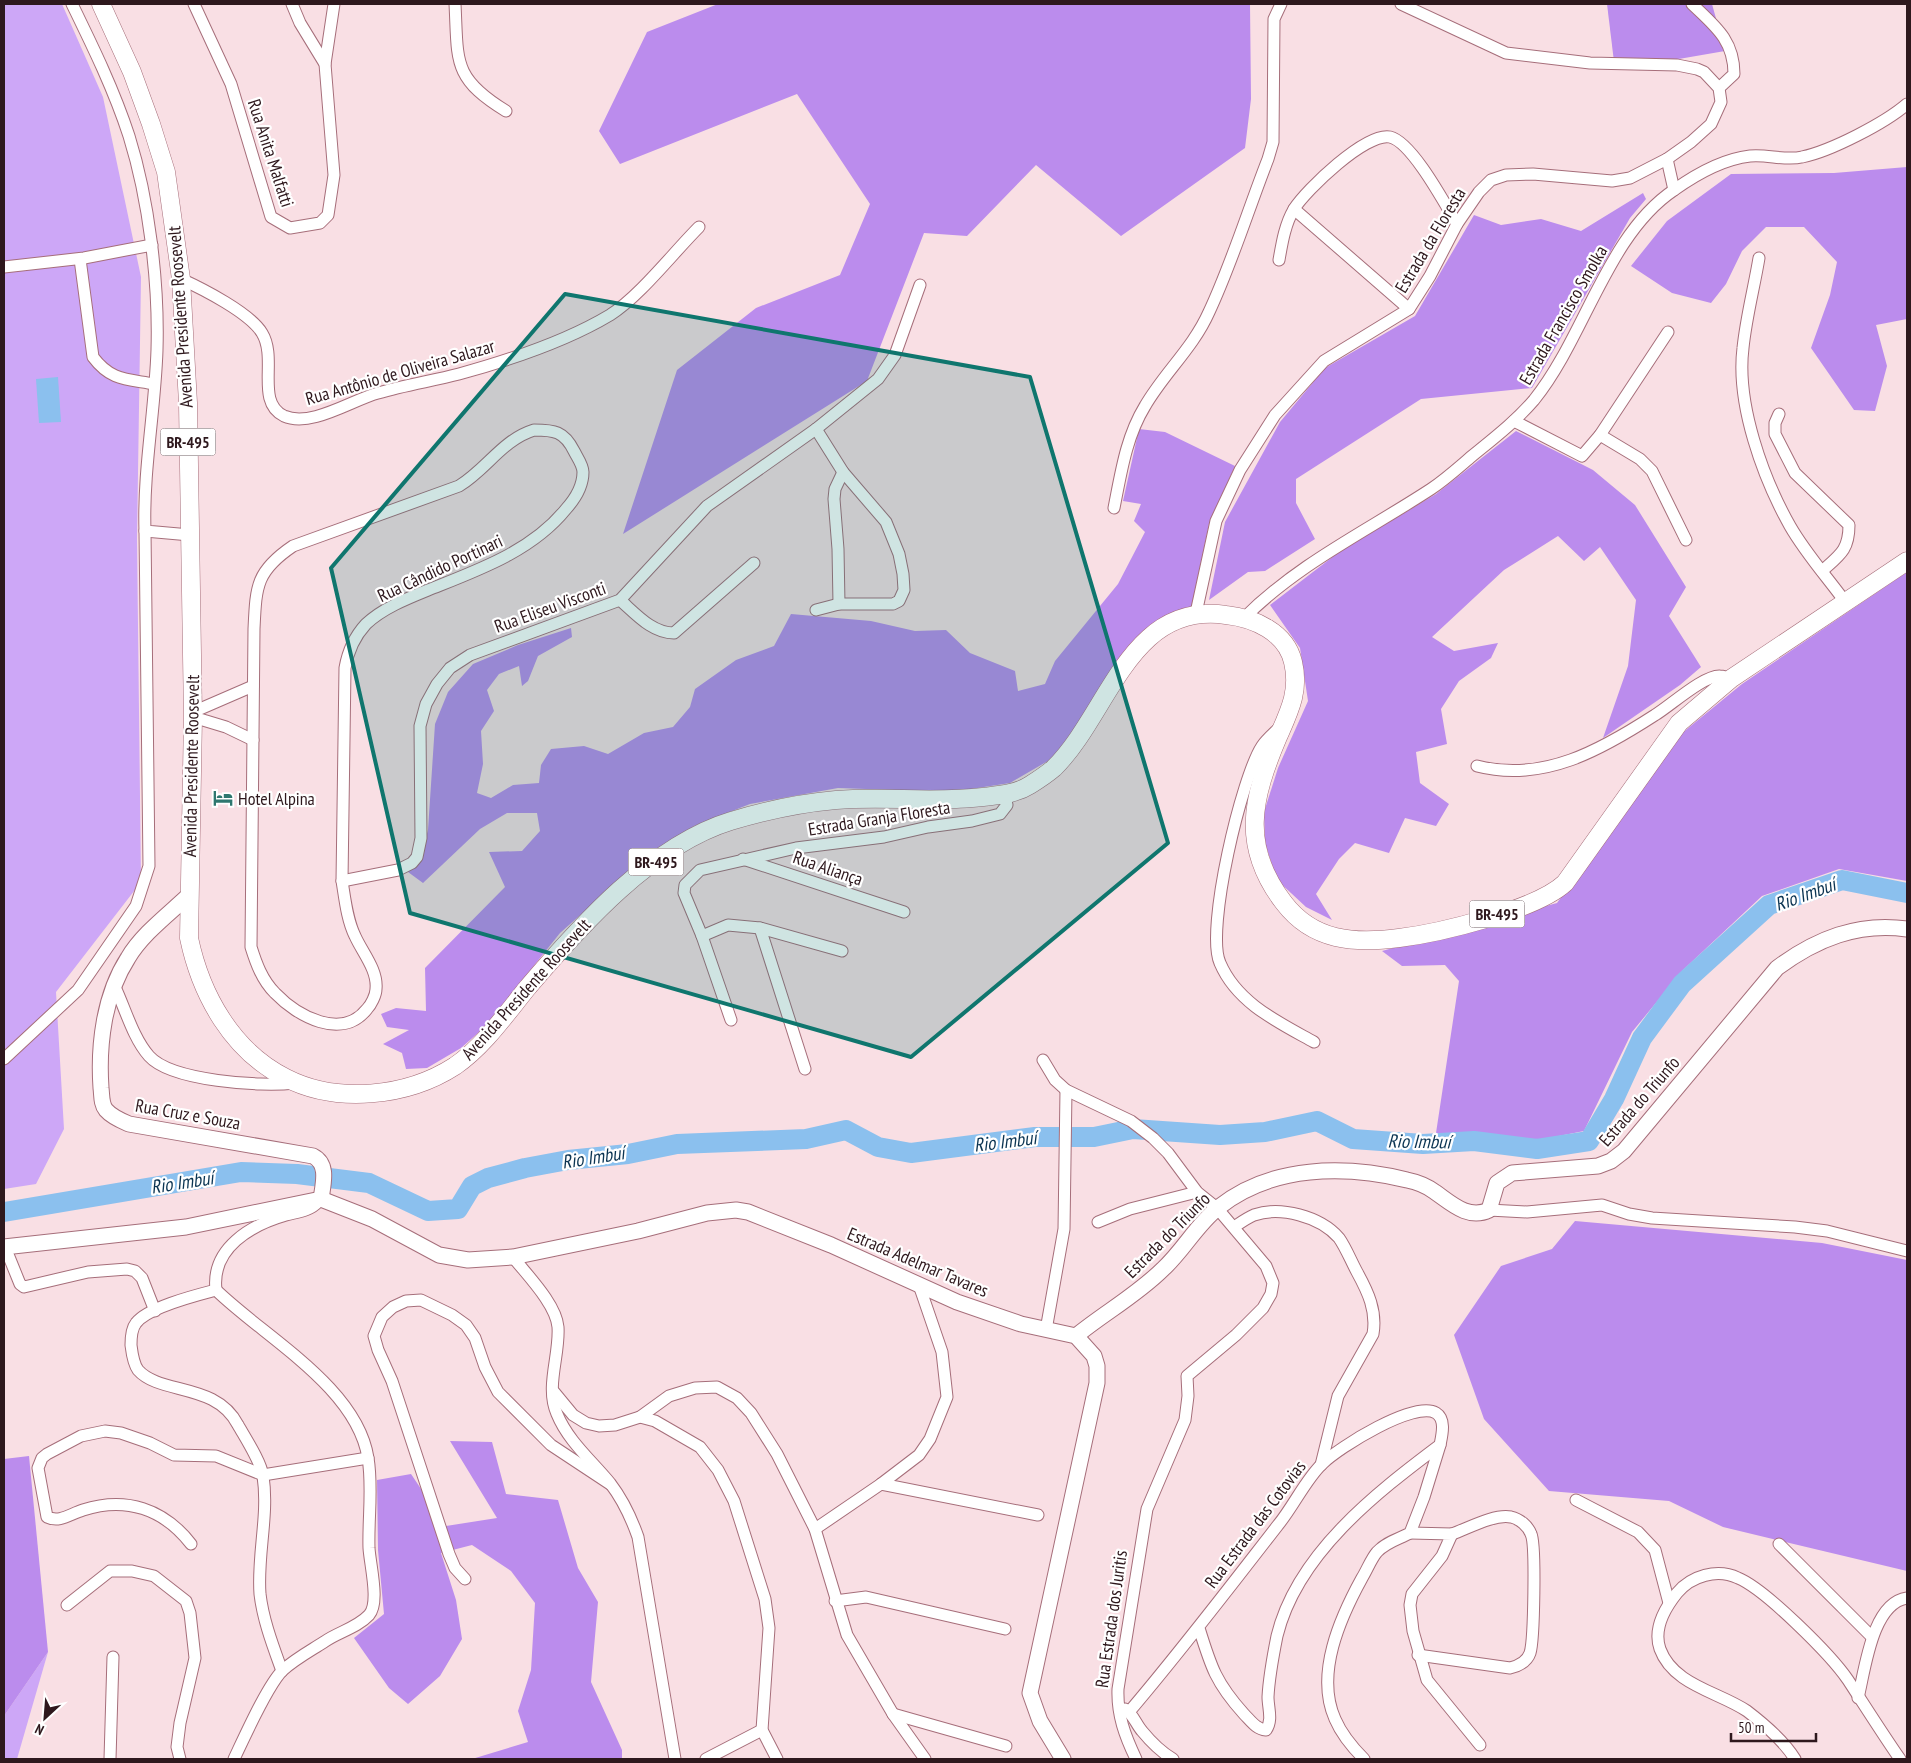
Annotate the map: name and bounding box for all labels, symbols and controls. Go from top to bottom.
street label: Rua Anita Malfatti [243,96,299,210]
street label: Estrada da Floresta [1390,183,1470,297]
street label: Avenida Presidente Roosevelt [162,225,198,409]
street label: Estrada Francisco Smolka [1514,241,1612,389]
street label: Rua Antônio de Oliveira Salazar [303,334,497,410]
road number: BR-495 [160,428,216,456]
street label: Rua Cândido Portinari [374,529,506,607]
street label: Rua Eliseu Visconti [491,576,609,638]
street label: Avenida Presidente Roosevelt [178,675,204,857]
hotel icon: Hotel Alpina [212,787,234,809]
place label: Hotel Alpina [238,787,315,810]
street label: Estrada Granja Floresta [806,795,952,841]
street label: Rua Aliança [790,845,866,891]
road number: BR-495 [628,849,684,876]
water label: Rio Imbuí [1771,871,1842,916]
road number: BR-495 [1470,901,1524,928]
street label: Avenida Presidente Roosevelt [456,913,596,1064]
street label: Estrada do Triunfo [1594,1051,1685,1151]
street label: Rua Cruz e Souza [134,1093,242,1135]
water label: Rio Imbuí [972,1125,1042,1157]
water label: Rio Imbuí [1387,1128,1455,1154]
water label: Rio Imbuí [560,1140,630,1174]
water label: Rio Imbuí [149,1165,219,1199]
street label: Estrada do Triunfo [1119,1187,1215,1283]
street label: Estrada Adelmar Tavares [844,1222,992,1302]
street label: Rua Estrada das Cotovias [1199,1456,1311,1592]
street label: Rua Estrada dos Juritis [1090,1549,1132,1689]
north arrow [20,1693,70,1743]
scale bar [1731,1710,1816,1742]
text: 50 m [1738,1718,1764,1737]
text: N [32,1720,47,1739]

